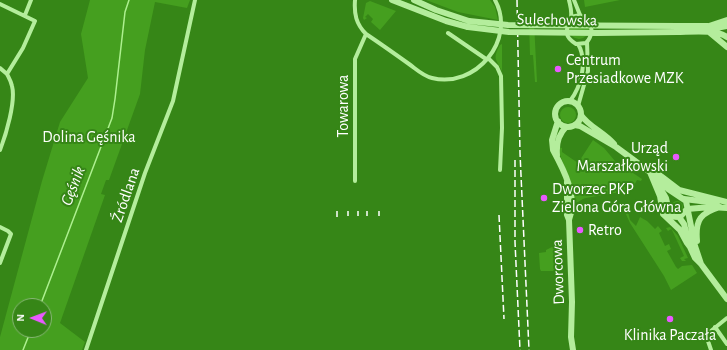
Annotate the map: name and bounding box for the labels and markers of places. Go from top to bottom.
place label: Centrum Przesiadkowe MZK [566,50,684,88]
marker: Centrum Przesiadkowe MZK [553,64,563,74]
place label: Urząd Marszałkowski [577,138,668,176]
marker: Urząd Marszałkowski [671,152,681,162]
place label: Dworzec PKP Zielona Góra Główna [552,179,681,217]
marker: Dworzec PKP Zielona Góra Główna [539,193,549,203]
place label: Retro [588,220,622,240]
marker: Retro [575,225,585,235]
marker: Klinika Paczała [665,314,675,324]
place label: Klinika Paczała [624,325,716,345]

